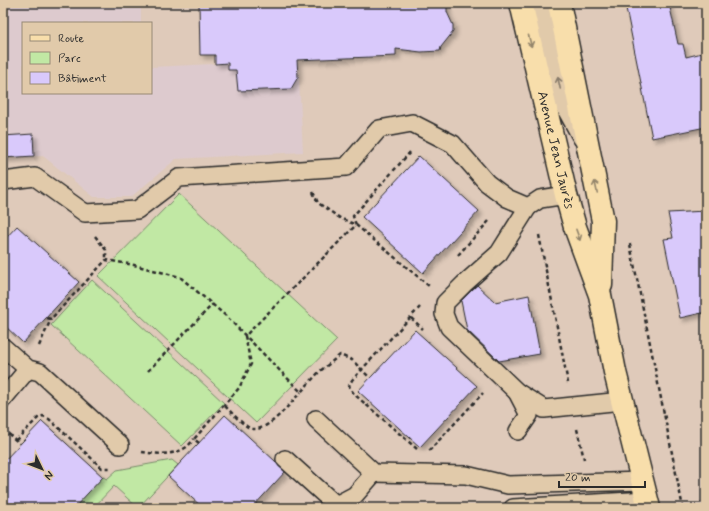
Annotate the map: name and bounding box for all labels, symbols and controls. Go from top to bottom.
legend [22,22,152,94]
text: Route [58,31,84,47]
one-way arrow [527,34,534,47]
text: Parc [58,51,81,67]
text: Bâtiment [58,71,107,87]
one-way arrow [554,77,562,90]
street label: Avenue Jean Jaurès [533,89,578,211]
one-way arrow [592,181,600,194]
one-way arrow [575,228,583,240]
north arrow [22,449,62,489]
scale bar [559,463,645,489]
text: N [41,468,56,483]
text: 20 m [565,470,591,486]

